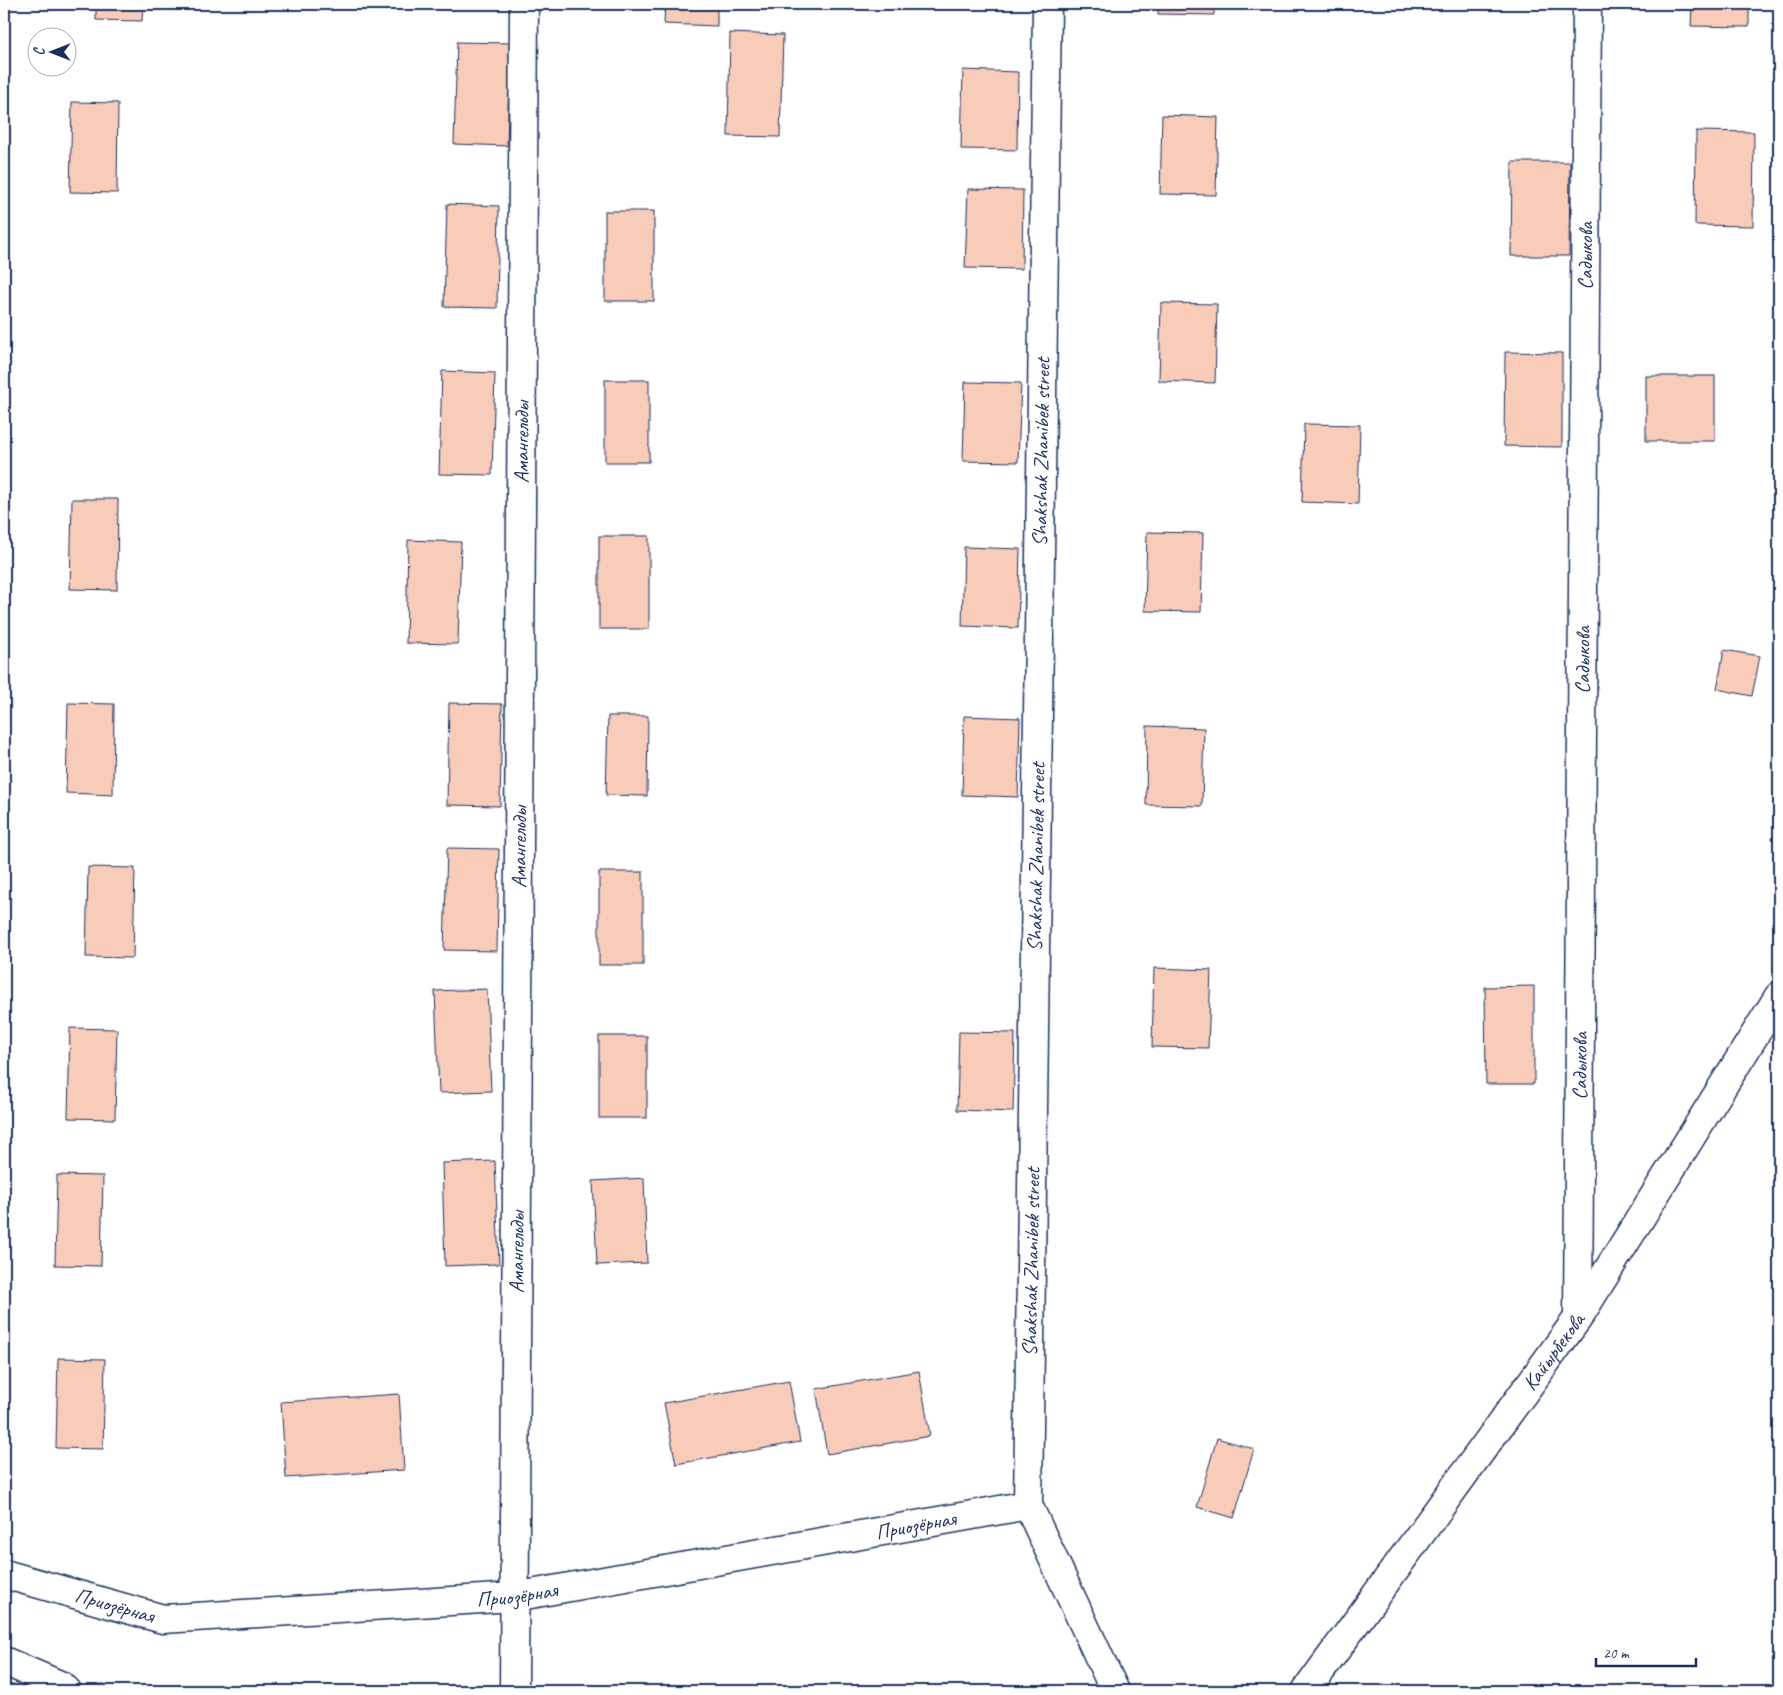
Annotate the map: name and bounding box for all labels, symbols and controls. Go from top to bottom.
north arrow [28,28,78,78]
text: С [31,46,48,55]
street label: Садыкова [1572,221,1599,290]
street label: Shakshak Zhanibek street [1026,355,1056,547]
street label: Амангельды [508,399,535,483]
street label: Садыкова [1569,625,1596,694]
street label: Shakshak Zhanibek street [1021,760,1051,952]
street label: Амангельды [506,804,532,888]
street label: Садыкова [1566,1031,1593,1100]
street label: Shakshak Zhanibek street [1016,1165,1046,1357]
street label: Амангельды [503,1209,530,1293]
street label: Кайырбекова [1517,1306,1592,1395]
street label: Приозёрная [874,1505,959,1545]
street label: Приозёрная [476,1576,561,1612]
street label: Приозёрная [72,1582,159,1629]
scale bar [1596,1635,1696,1667]
text: 20 m [1603,1644,1630,1663]

